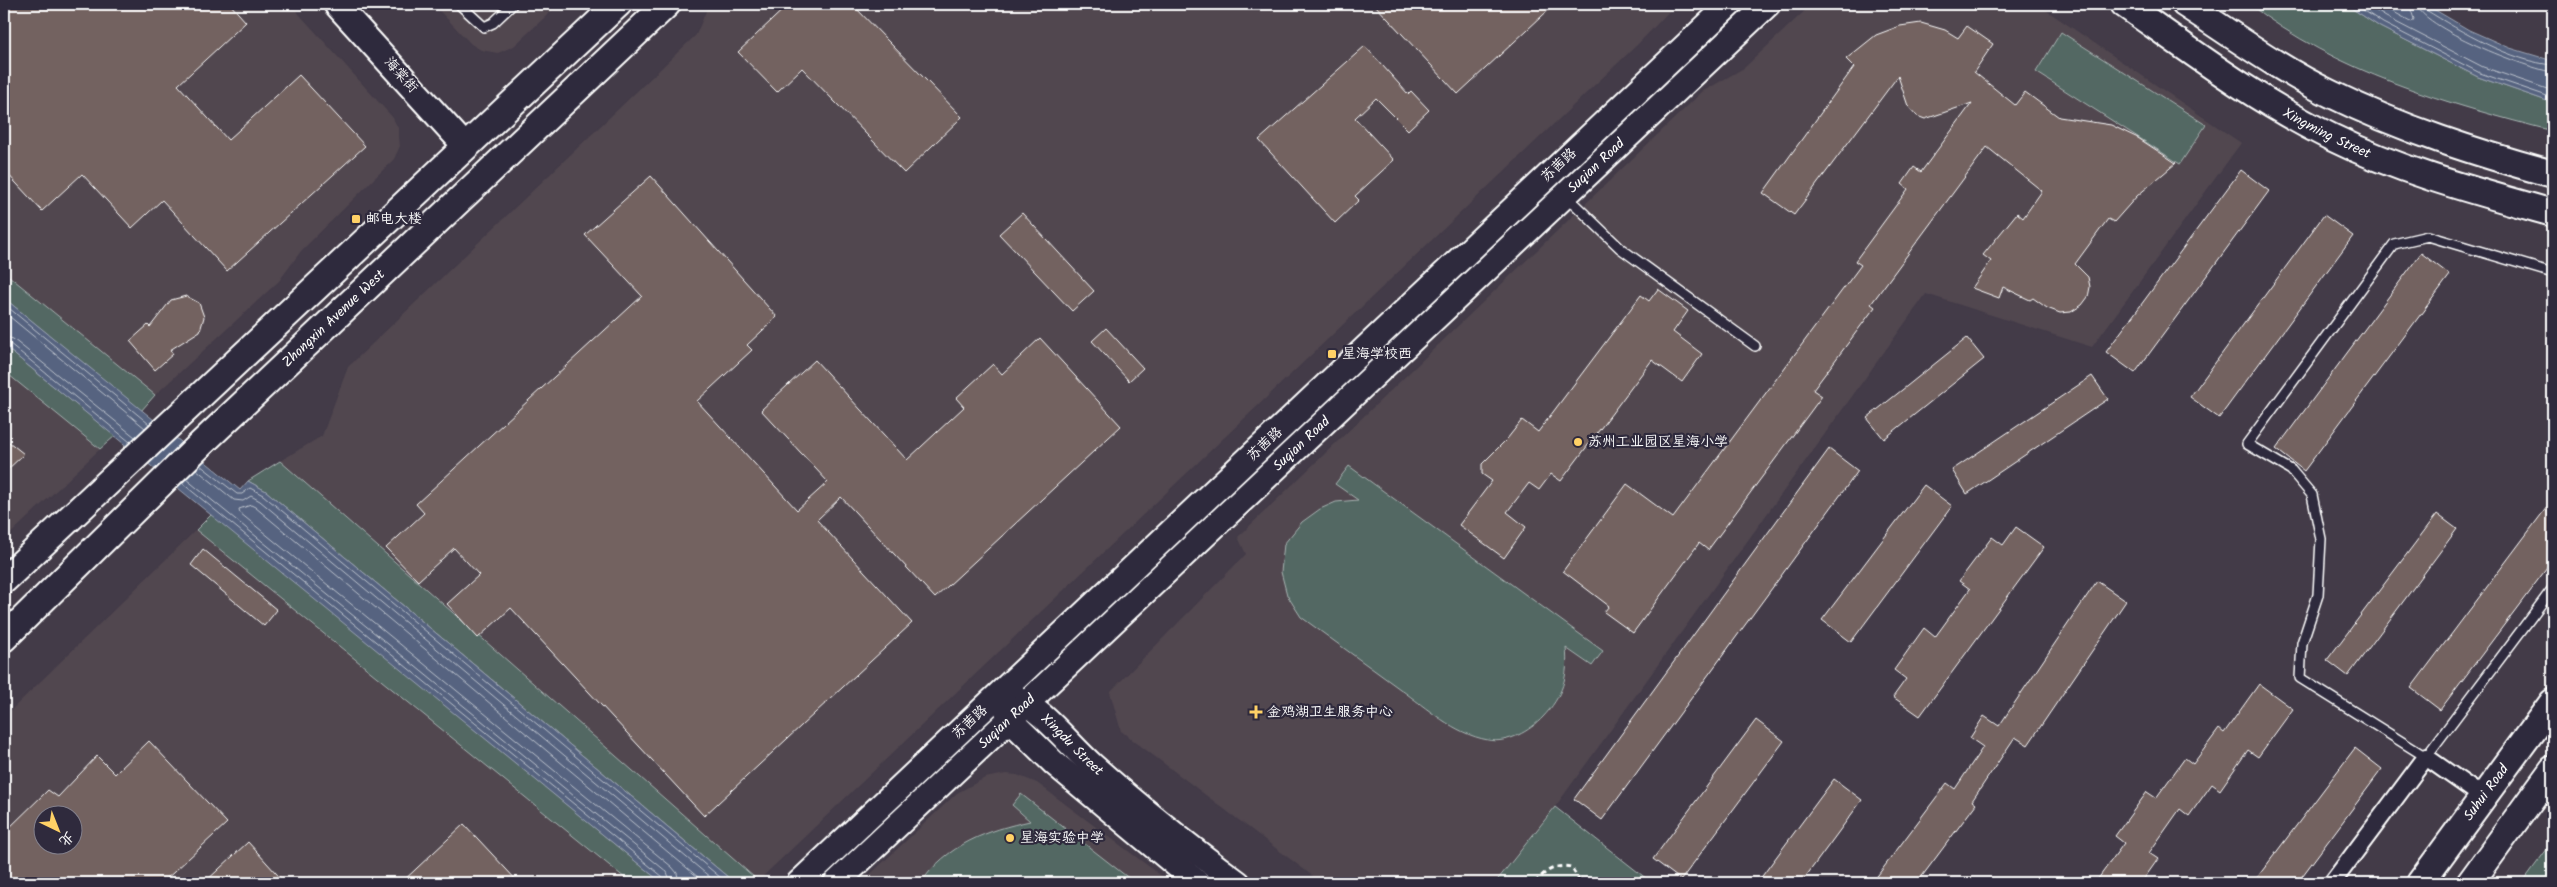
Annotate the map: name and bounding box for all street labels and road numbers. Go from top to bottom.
street label: 海棠街 [379,52,423,98]
street label: Xingming Street [2278,102,2375,165]
street label: Suqian Road [1563,133,1631,199]
street label: 苏茜路 [1536,143,1582,187]
street label: Zhongxin Avenue West [277,264,391,373]
street label: Suqian Road [1268,411,1336,477]
street label: 苏茜路 [1242,422,1288,466]
street label: Suqian Road [973,688,1041,754]
street label: 苏茜路 [947,700,993,744]
street label: Xingdu Street [1035,708,1109,782]
street label: Suhui Road [2458,759,2515,826]

